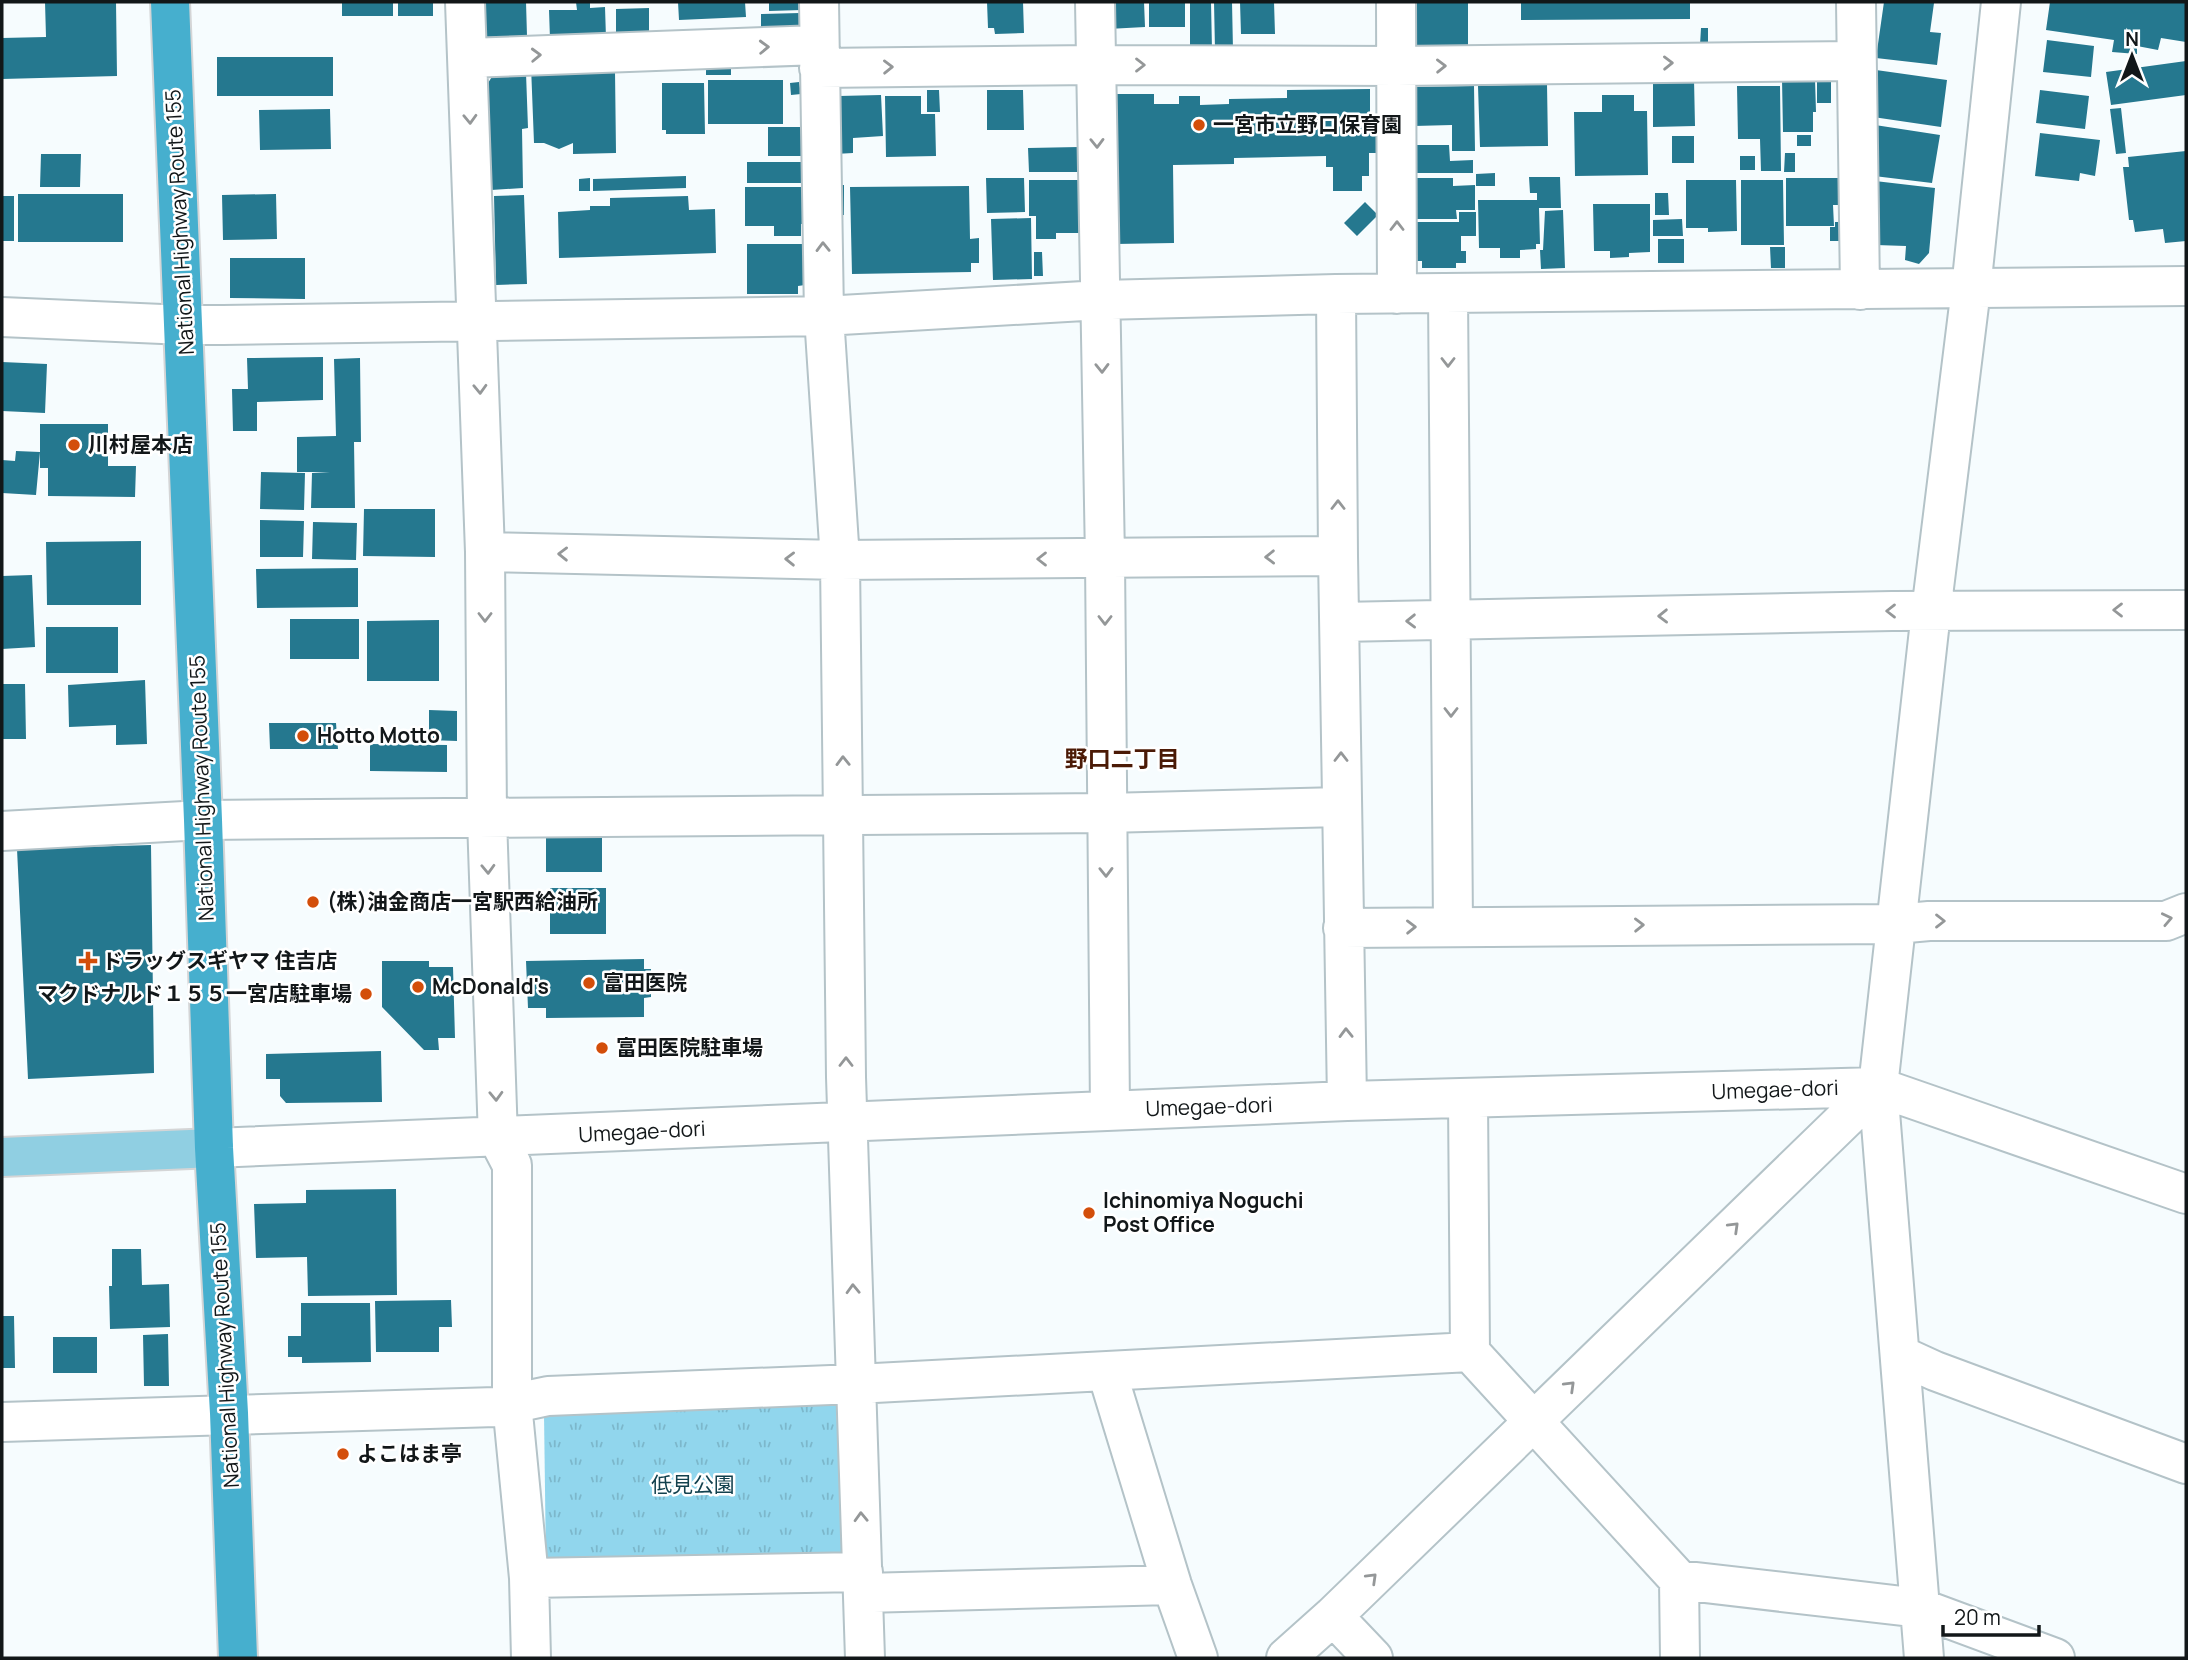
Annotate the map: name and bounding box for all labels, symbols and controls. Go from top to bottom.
north arrow [2097,21,2167,91]
text: N [2125,26,2139,52]
one-way arrow [758,40,769,55]
one-way arrow [531,48,542,63]
one-way arrow [1663,55,1674,71]
one-way arrow [1135,57,1145,73]
one-way arrow [1436,58,1446,74]
one-way arrow [883,59,893,75]
street label: National Highway Route 155 [158,88,200,356]
place label: 一宮市立野口保育園 [1213,110,1402,138]
one-way arrow [463,114,478,125]
marker: 一宮市立野口保育園 [1191,117,1207,133]
one-way arrow [1090,138,1105,149]
one-way arrow [1389,220,1405,231]
one-way arrow [815,242,831,252]
one-way arrow [1440,357,1456,368]
one-way arrow [1094,363,1110,374]
one-way arrow [473,384,488,395]
place label: 川村屋本店 [88,430,193,458]
marker: 川村屋本店 [66,437,82,453]
one-way arrow [1330,499,1345,510]
one-way arrow [557,546,567,562]
one-way arrow [1264,549,1274,565]
one-way arrow [784,551,795,567]
one-way arrow [1036,551,1047,567]
one-way arrow [2112,602,2123,618]
one-way arrow [1885,603,1895,619]
one-way arrow [1657,608,1668,624]
one-way arrow [477,612,493,622]
one-way arrow [1405,613,1416,629]
one-way arrow [1097,615,1113,625]
street label: National Highway Route 155 [182,655,220,921]
one-way arrow [1443,707,1459,718]
place label: Hotto Motto [317,721,440,749]
marker: Hotto Motto [295,728,311,744]
district label: 野口二丁目 [1065,742,1180,774]
one-way arrow [1333,751,1349,761]
one-way arrow [835,755,851,766]
one-way arrow [481,863,496,874]
one-way arrow [1099,866,1114,877]
place label: (株)油金商店一宮駅西給油所 [327,887,598,915]
marker: (株)油金商店一宮駅西給油所 [305,894,321,910]
one-way arrow [2160,912,2172,927]
one-way arrow [1935,913,1945,929]
one-way arrow [1634,917,1645,933]
one-way arrow [1407,919,1417,935]
place label: ドラッグスギヤマ 住吉店 [102,946,337,974]
marker: ドラッグスギヤマ 住吉店 [80,953,96,969]
place label: 富田医院 [603,968,687,996]
place label: McDonald's [432,972,549,1000]
marker: 富田医院 [581,975,597,991]
place label: マクドナルド１５５一宮店駐車場 [37,979,352,1007]
marker: McDonald's [410,979,426,995]
marker: マクドナルド１５５一宮店駐車場 [358,986,374,1002]
one-way arrow [1338,1027,1353,1038]
place label: 富田医院駐車場 [616,1033,763,1061]
marker: 富田医院駐車場 [594,1040,610,1056]
one-way arrow [838,1056,854,1067]
street label: Umegae-dori [1711,1073,1839,1105]
street label: Umegae-dori [1145,1090,1273,1122]
one-way arrow [489,1091,504,1102]
street label: Umegae-dori [578,1114,706,1148]
place label: Ichinomiya Noguchi Post Office [1103,1186,1304,1238]
marker: Ichinomiya Noguchi Post Office [1081,1205,1097,1221]
street label: National Highway Route 155 [203,1221,245,1489]
one-way arrow [1725,1223,1738,1236]
one-way arrow [846,1283,861,1294]
one-way arrow [1562,1381,1575,1394]
place label: よこはま亭 [357,1439,462,1467]
marker: よこはま亭 [335,1446,351,1462]
park label: 低見公園 [651,1470,735,1498]
one-way arrow [854,1511,869,1522]
one-way arrow [1364,1574,1377,1587]
scale bar [1943,1594,2039,1638]
text: 20 m [1954,1603,2001,1631]

